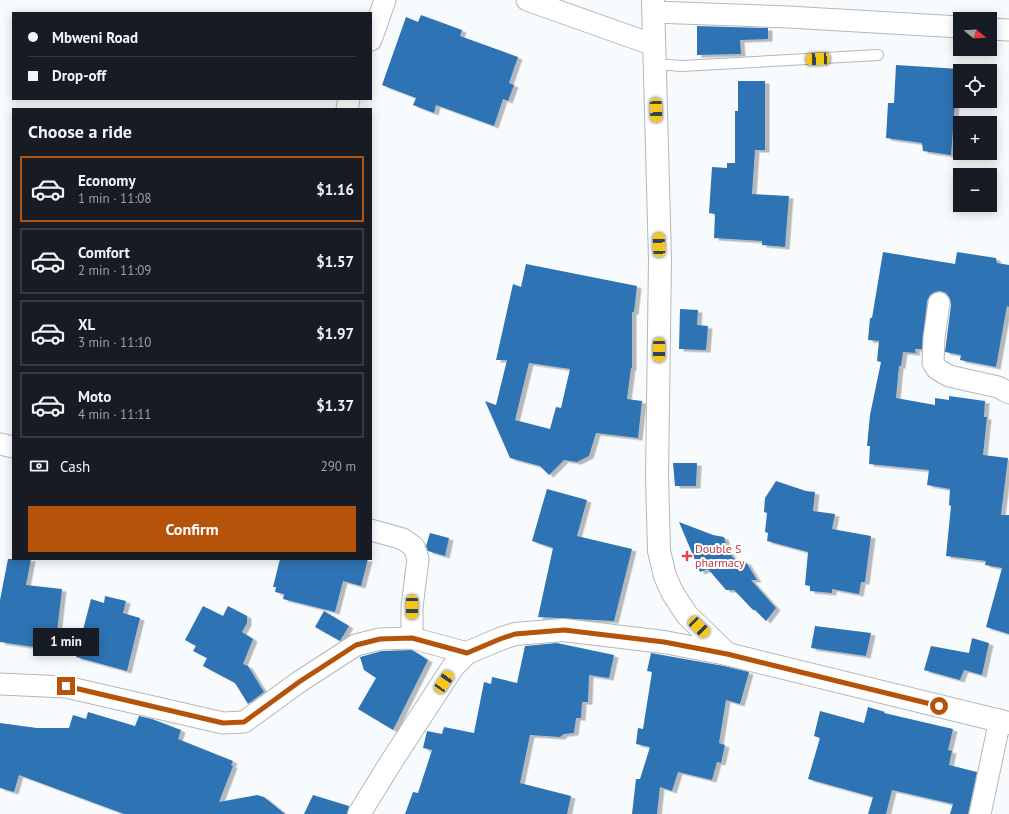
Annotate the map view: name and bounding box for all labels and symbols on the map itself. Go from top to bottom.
north arrow [953,12,997,56]
car [806,52,830,66]
car [650,98,662,122]
car [653,233,665,257]
car [653,338,665,362]
place label: Double S pharmacy [695,541,745,570]
marker: Double S pharmacy [682,551,692,561]
car [406,595,418,619]
car [686,614,712,640]
callout: 1 min [33,628,99,656]
car [432,669,456,695]
route end [57,677,75,695]
route start [930,697,948,715]

